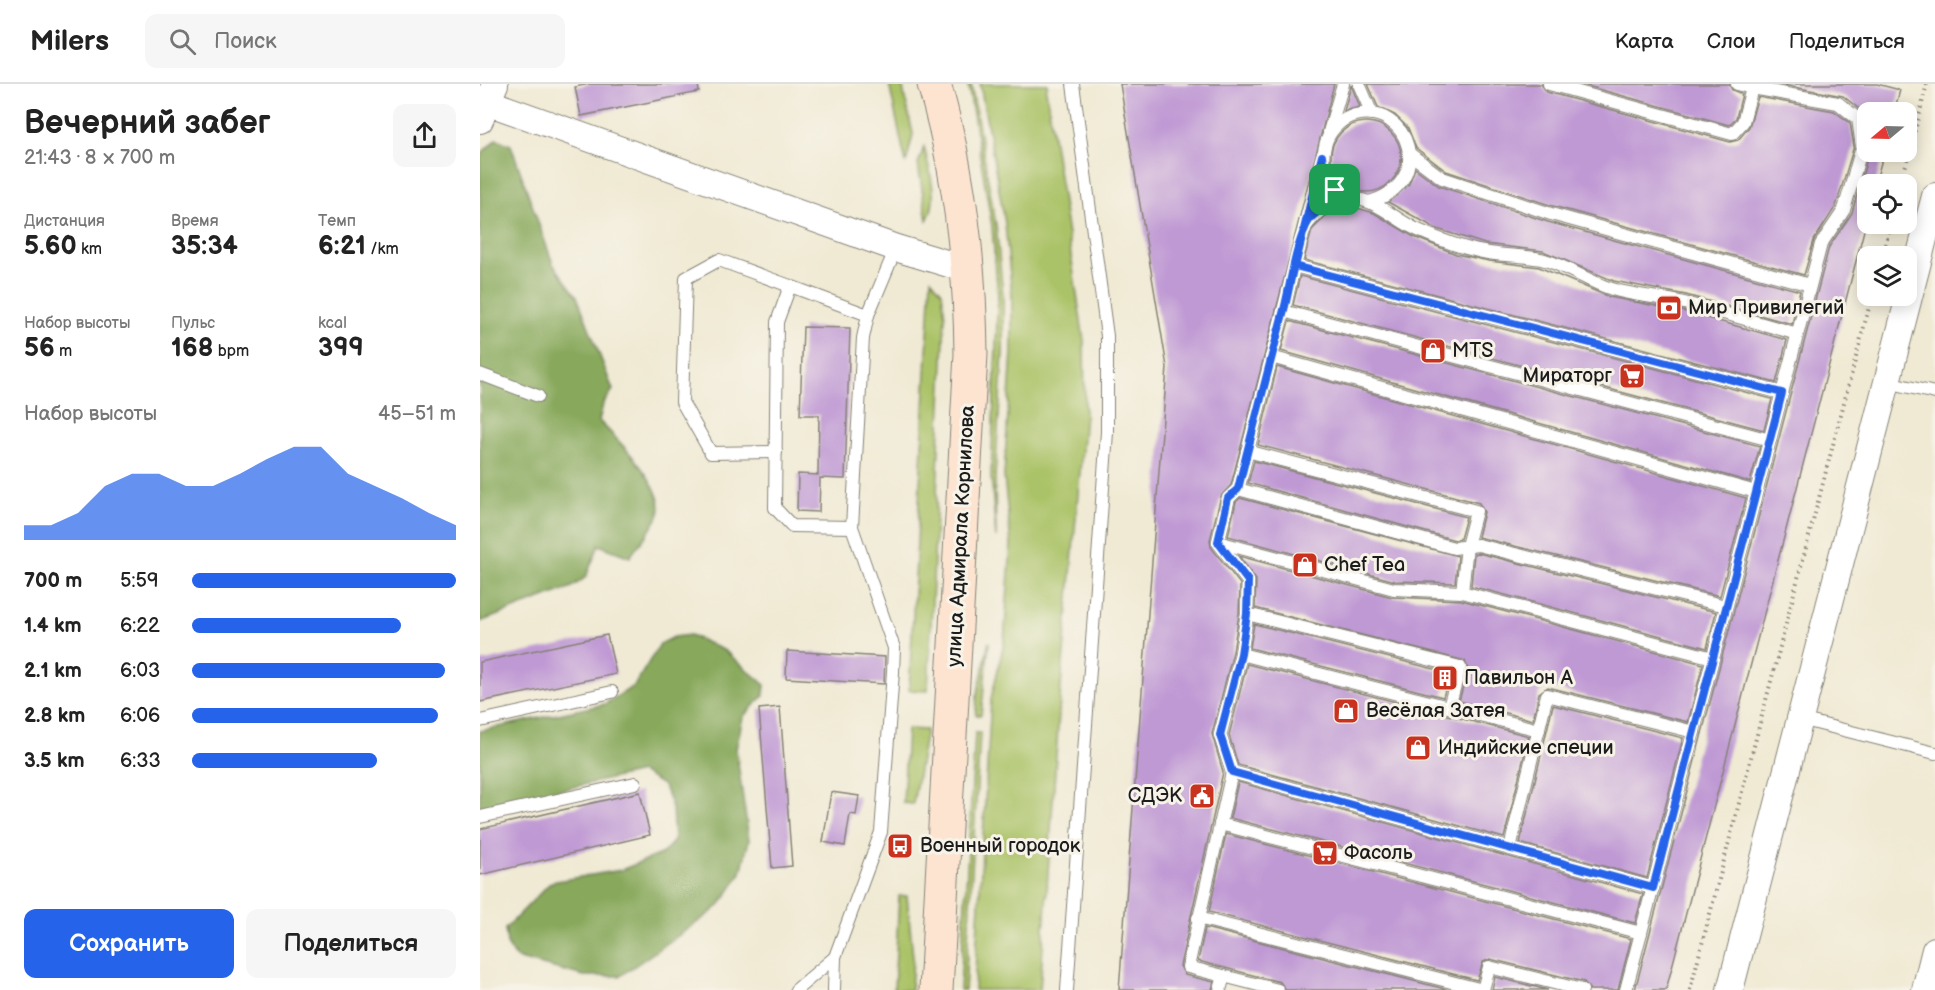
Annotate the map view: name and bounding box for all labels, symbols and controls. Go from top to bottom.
search box [145,14,565,68]
text: Milers [30,25,109,58]
icon: search [166,25,199,58]
text: Поиск [214,28,277,55]
text: Карта [1615,29,1674,54]
text: Слои [1707,29,1756,54]
text: Поделиться [1789,29,1905,54]
north arrow [1857,102,1917,162]
map controls [1857,102,1917,306]
text: Вечерний забег [24,103,271,143]
button: share [393,104,456,167]
text: 21:43 · 8 × 700 m [24,146,175,170]
pin [1309,164,1360,215]
icon: arrive [1318,173,1351,206]
button: locate [1857,174,1917,234]
text: Дистанция [24,212,105,231]
text: Время [171,212,219,231]
text: Темп [318,212,356,231]
text: 5.60 [24,231,77,262]
text: 35:34 [171,231,238,262]
text: 6:21 [318,231,366,262]
text: km [77,240,102,259]
text: /km [366,240,399,259]
button: layers [1857,246,1917,306]
bank icon: Мир Привилегий [1654,293,1684,323]
place label: Мир Привилегий [1688,296,1845,320]
text: Набор высоты [24,314,131,333]
text: Пульс [171,314,215,333]
text: kcal [318,314,347,333]
text: 56 [24,333,55,364]
text: 168 [171,333,213,364]
text: 399 [318,333,364,364]
shop icon: MTS [1418,336,1448,366]
place label: MTS [1452,339,1493,363]
text: m [55,342,72,361]
text: bpm [213,342,249,361]
supermarket icon: Мираторг [1617,361,1647,391]
place label: Мираторг [1523,364,1612,388]
text: Набор высоты [24,402,157,426]
text: 45–51 m [378,402,456,426]
street label: улица Адмирала Корнилова [942,404,980,668]
shop icon: Chef Tea [1290,550,1320,580]
place label: Chef Tea [1324,553,1405,577]
text: 700 m [24,569,82,593]
text: 5:59 [120,569,159,593]
text: 1.4 km [24,614,82,638]
text: 6:22 [120,614,160,638]
text: 2.1 km [24,659,82,683]
text: 6:03 [120,659,160,683]
building icon: Павильон А [1430,663,1460,693]
place label: Павильон А [1464,666,1574,690]
shop icon: Весёлая Затея [1331,696,1361,726]
place label: Весёлая Затея [1366,699,1505,723]
text: 2.8 km [24,704,85,728]
text: 6:06 [120,704,160,728]
shop icon: Индийские специи [1403,733,1433,763]
place label: Индийские специи [1438,736,1614,760]
text: 3.5 km [24,749,85,773]
text: 6:33 [120,749,161,773]
public building icon: СДЭК [1187,781,1217,811]
place label: СДЭК [1128,784,1182,808]
bus stop icon: Военный городок [885,831,915,861]
place label: Военный городок [920,834,1081,858]
supermarket icon: Фасоль [1310,838,1340,868]
place label: Фасоль [1344,841,1413,865]
button: Сохранить [24,909,234,978]
button: Поделиться [246,909,456,978]

